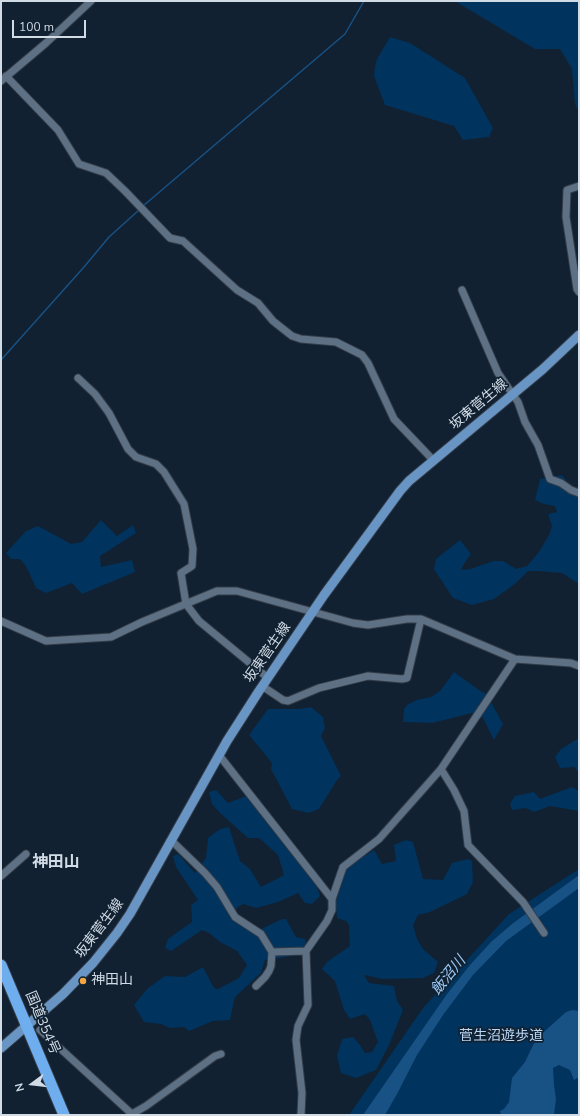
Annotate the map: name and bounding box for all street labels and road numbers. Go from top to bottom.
street label: 坂東菅生線 [447,376,511,434]
street label: 坂東菅生線 [241,620,295,686]
street label: 坂東菅生線 [72,896,128,962]
street label: 国道354号 [21,989,63,1057]

